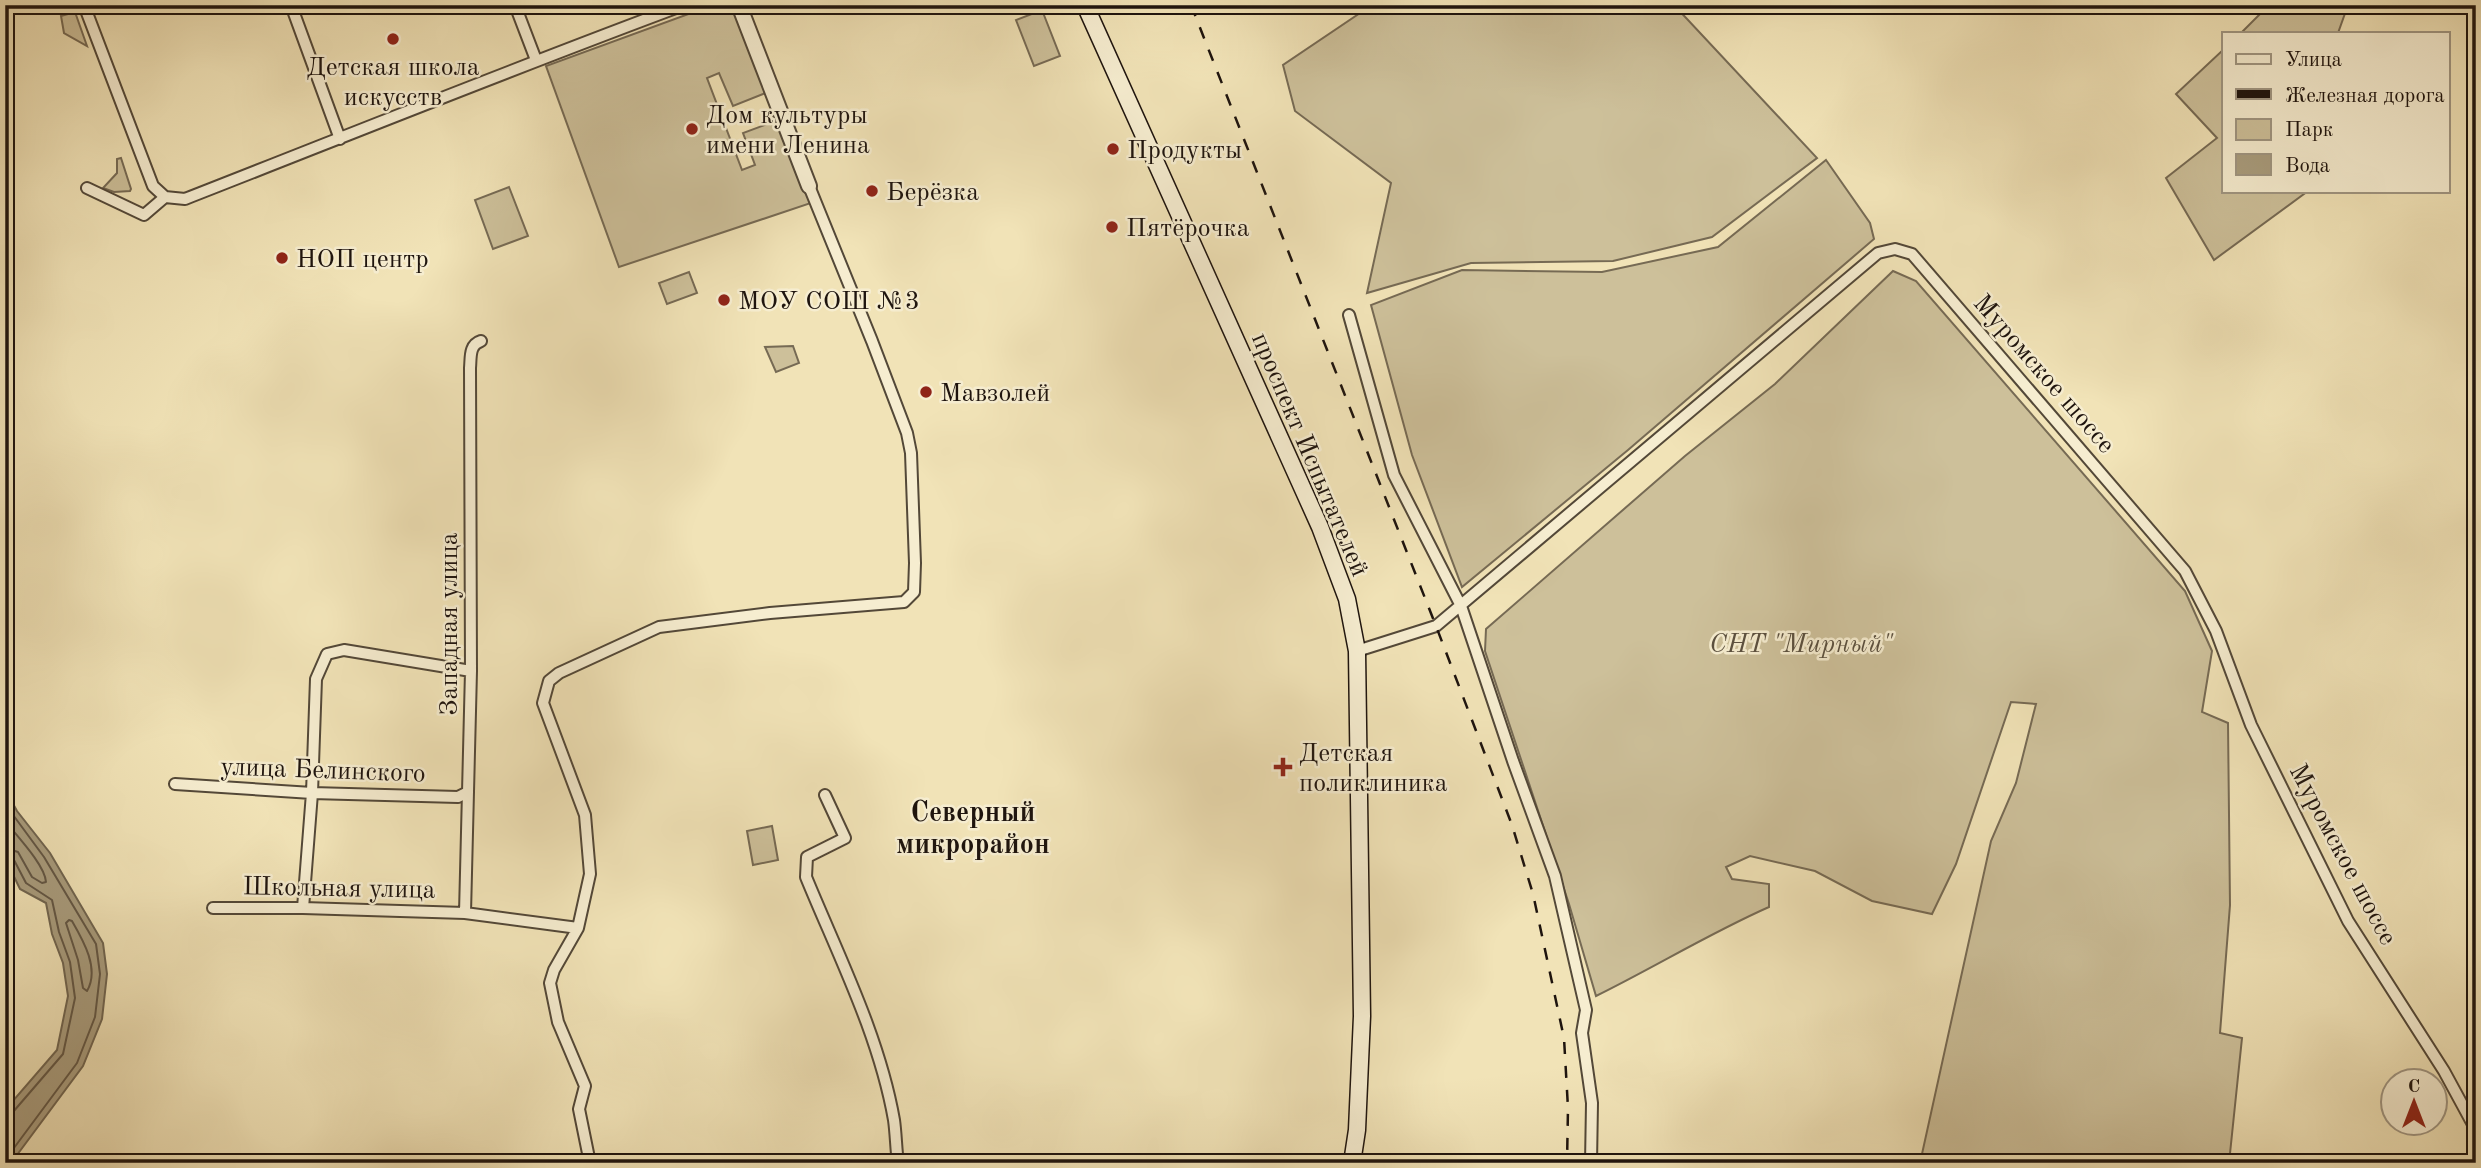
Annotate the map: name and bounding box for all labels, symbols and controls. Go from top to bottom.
marker: Детская школа искусств [385,31,401,47]
legend [2222,32,2450,192]
text: Улица [2285,50,2342,71]
place label: Детская школа искусств [306,55,480,111]
text: Железная дорога [2285,86,2445,107]
place label: Дом культуры имени Ленина [706,103,870,159]
text: Парк [2285,120,2334,141]
marker: Дом культуры имени Ленина [684,121,700,137]
place label: Продукты [1127,138,1242,164]
marker: Продукты [1105,141,1121,157]
text: Вода [2285,156,2330,177]
place label: Берёзка [886,180,979,206]
marker: Берёзка [864,183,880,199]
place label: Пятёрочка [1126,216,1250,242]
marker: Пятёрочка [1104,219,1120,235]
place label: НОП центр [296,247,429,273]
marker: НОП центр [274,250,290,266]
place label: МОУ СОШ №3 [738,289,920,315]
street label: Муромское шоссе [1968,290,2119,459]
marker: МОУ СОШ №3 [716,292,732,308]
street label: проспект Испытателей [1246,329,1372,580]
place label: Мавзолей [940,381,1050,407]
marker: Мавзолей [918,384,934,400]
street label: Западная улица [437,532,463,716]
park label: СНТ "Мирный" [1709,632,1893,658]
place label: Детская поликлиника [1299,741,1448,797]
street label: улица Белинского [220,754,426,788]
marker: Детская поликлиника [1273,757,1293,777]
street label: Муромское шоссе [2284,760,2401,950]
district label: Северный микрорайон [896,799,1050,860]
street label: Школьная улица [242,874,436,904]
north arrow [2380,1066,2450,1136]
text: С [2408,1078,2420,1097]

